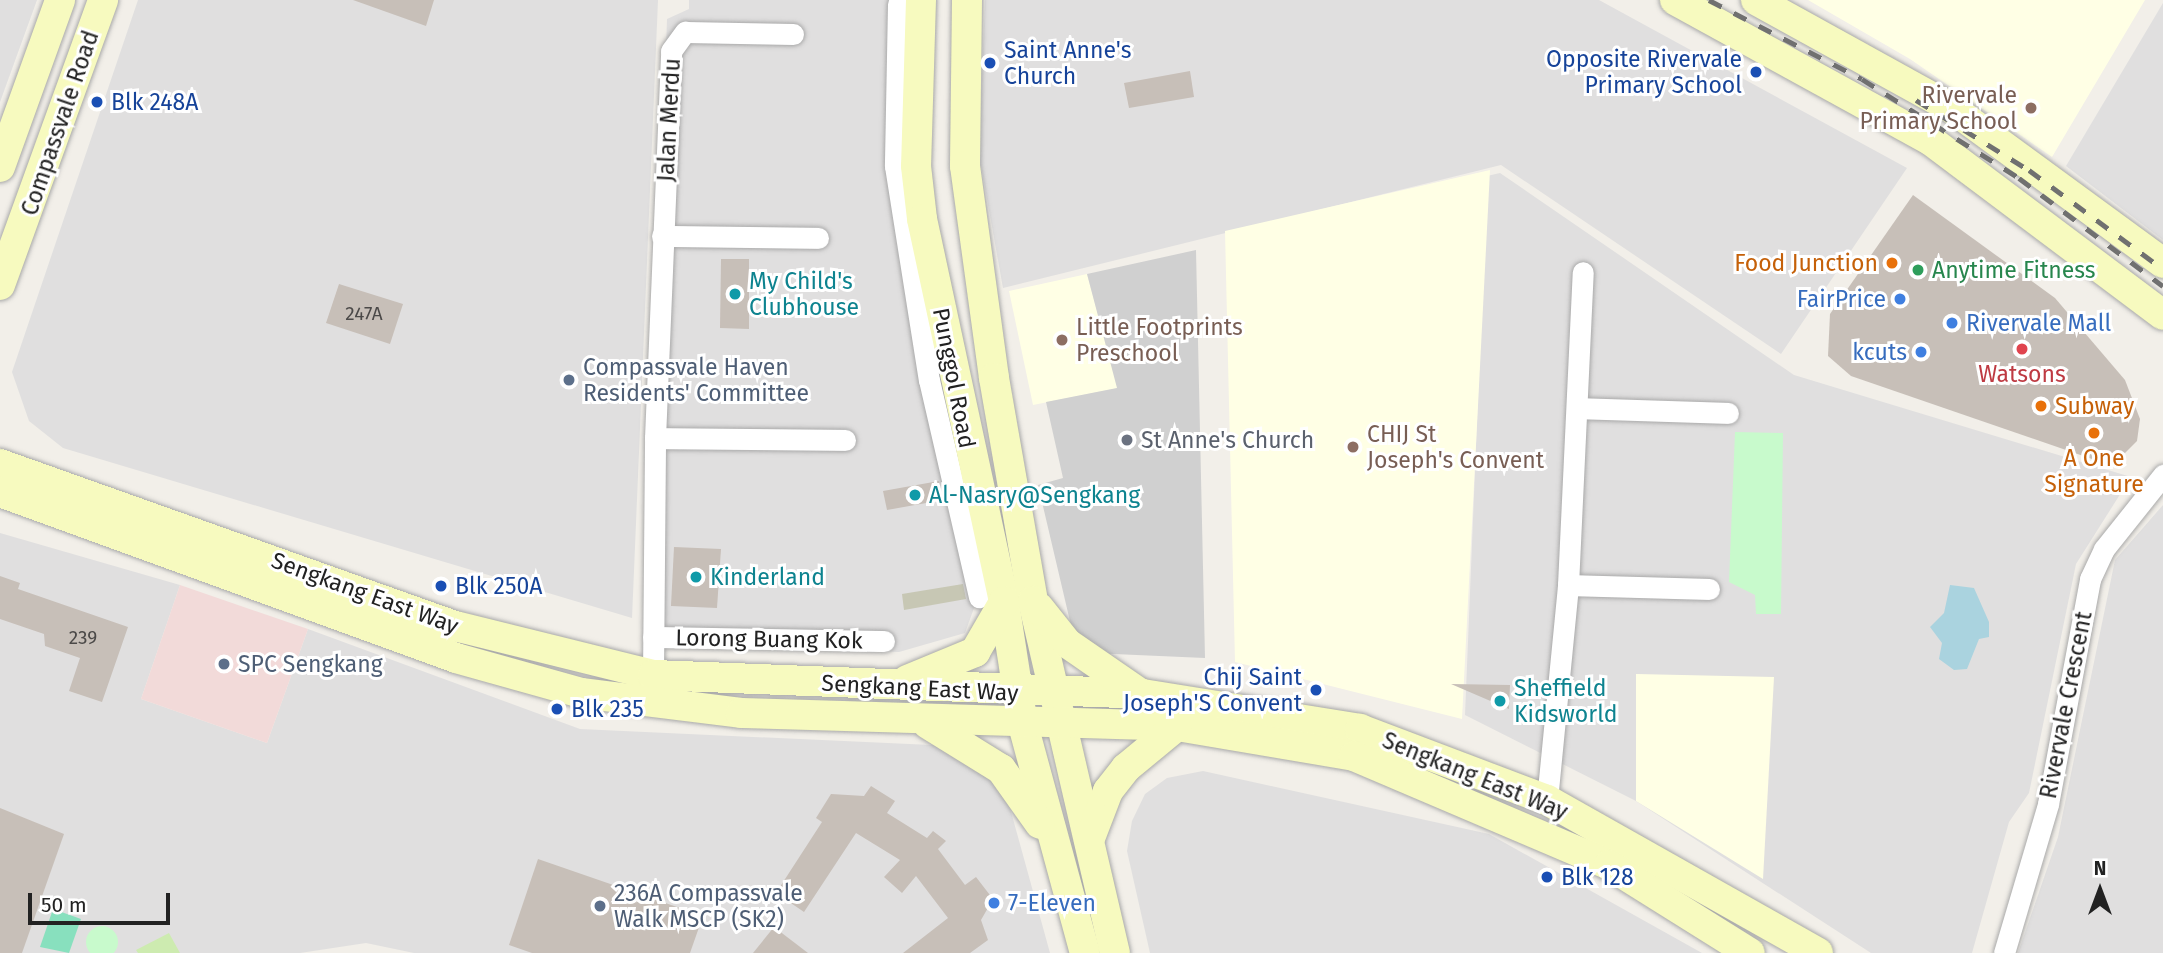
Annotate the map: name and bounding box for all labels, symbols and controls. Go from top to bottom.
street label: Compassvale Road [15,27,105,219]
place label: Saint Anne's Church [1004,36,1131,90]
place label: Opposite Rivervale Primary School [1546,45,1742,99]
marker: Saint Anne's Church [982,55,998,71]
street label: Jalan Merdu [652,57,686,183]
marker: Opposite Rivervale Primary School [1748,64,1764,80]
place label: Rivervale Primary School [1860,81,2017,135]
place label: Blk 248A [111,88,198,116]
marker: Blk 248A [89,94,105,110]
marker: Rivervale Primary School [2023,100,2039,116]
place label: Food Junction [1734,249,1878,277]
marker: Food Junction [1884,255,1900,271]
place label: Anytime Fitness [1932,256,2095,284]
marker: Anytime Fitness [1910,262,1926,278]
place label: My Child's Clubhouse [749,267,859,321]
place label: FairPrice [1797,285,1886,313]
marker: My Child's Clubhouse [727,286,743,302]
marker: FairPrice [1892,291,1908,307]
house number: 247A [345,303,383,325]
street label: Punggol Road [927,305,981,451]
place label: Rivervale Mall [1966,309,2111,337]
place label: Little Footprints Preschool [1076,313,1243,367]
marker: Rivervale Mall [1944,315,1960,331]
marker: Little Footprints Preschool [1054,332,1070,348]
place label: kcuts [1852,338,1907,366]
marker: Watsons [2014,341,2030,357]
marker: kcuts [1913,344,1929,360]
place label: Compassvale Haven Residents' Committee [583,353,809,407]
place label: Watsons [1978,360,2066,388]
marker: Compassvale Haven Residents' Committee [561,372,577,388]
place label: Subway [2055,392,2134,420]
marker: Subway [2033,398,2049,414]
place label: CHIJ St Joseph's Convent [1367,420,1544,474]
marker: A One Signature [2086,425,2102,441]
place label: St Anne's Church [1141,426,1314,454]
marker: St Anne's Church [1119,432,1135,448]
marker: CHIJ St Joseph's Convent [1345,439,1361,455]
place label: A One Signature [2044,444,2144,498]
place label: Al-Nasry@Sengkang [929,481,1140,509]
marker: Al-Nasry@Sengkang [907,487,923,503]
street label: Sengkang East Way [268,546,462,640]
place label: Kinderland [710,563,825,591]
marker: Kinderland [688,569,704,585]
place label: Blk 250A [455,572,543,600]
marker: Blk 250A [433,578,449,594]
street label: Rivervale Crescent [2034,609,2098,801]
street label: Lorong Buang Kok [675,624,863,654]
house number: 239 [69,627,97,649]
place label: SPC Sengkang [238,650,383,678]
marker: SPC Sengkang [216,656,232,672]
place label: Chij Saint Joseph'S Convent [1123,663,1302,717]
street label: Sengkang East Way [821,669,1019,707]
place label: Sheffield Kidsworld [1514,674,1618,728]
marker: Chij Saint Joseph'S Convent [1308,682,1324,698]
marker: Sheffield Kidsworld [1492,693,1508,709]
place label: Blk 235 [571,695,644,723]
marker: Blk 235 [549,701,565,717]
street label: Sengkang East Way [1378,726,1572,826]
north arrow [2065,855,2135,925]
text: N [2094,857,2106,880]
place label: Blk 128 [1561,863,1634,891]
marker: Blk 128 [1539,869,1555,885]
place label: 236A Compassvale Walk MSCP (SK2) [614,879,803,933]
scale bar [32,880,173,924]
place label: 7-Eleven [1008,889,1096,917]
text: 50 m [41,892,87,918]
marker: 7-Eleven [986,895,1002,911]
marker: 236A Compassvale Walk MSCP (SK2) [592,898,608,914]

